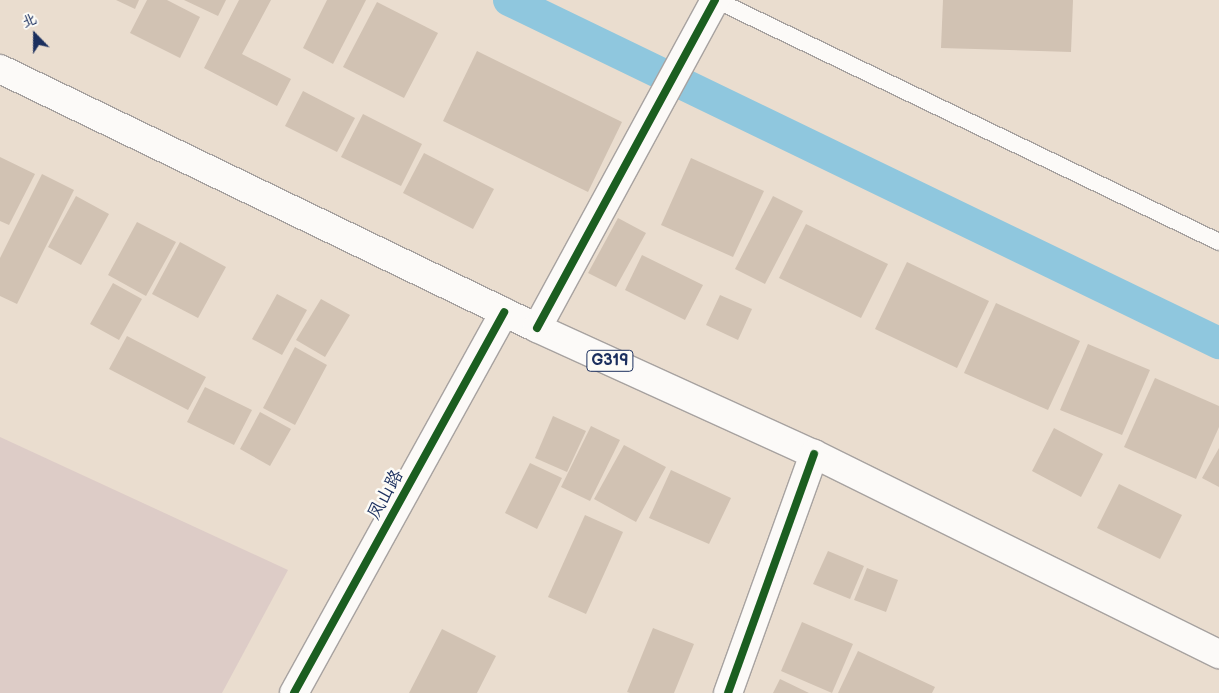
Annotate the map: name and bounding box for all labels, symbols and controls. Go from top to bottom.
north arrow [10,10,60,60]
text: 北 [20,10,39,31]
road number: G319 [586,348,634,374]
street label: 凤山路 [363,466,409,524]

